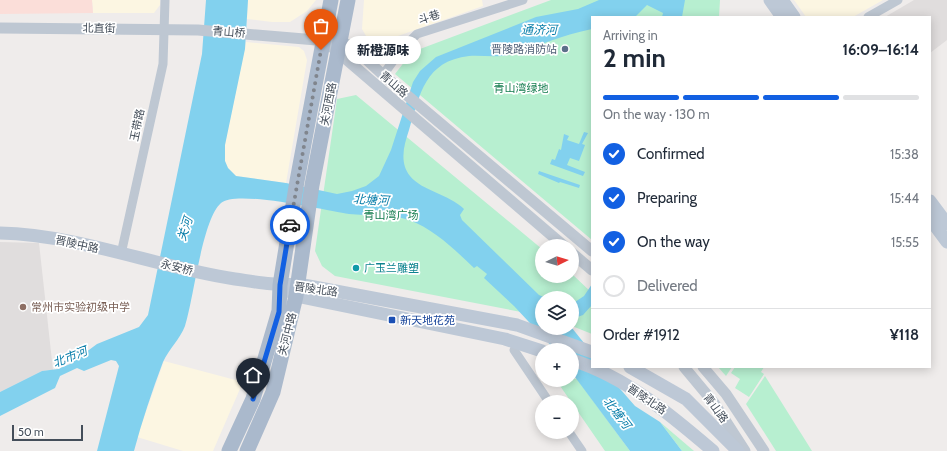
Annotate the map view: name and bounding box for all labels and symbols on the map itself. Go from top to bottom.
street label: 斗巷 [416,7,442,27]
pin [304,9,338,50]
street label: 北直街 [82,21,116,35]
water label: 通济河 [521,22,559,37]
street label: 青山桥 [212,24,246,40]
callout: 新橙源味 [345,36,421,64]
place label: 晋陵路消防站 [491,42,557,56]
marker: 晋陵路消防站 [560,44,570,54]
street label: 青山路 [377,68,411,100]
street label: 关河西路 [317,81,339,127]
park label: 青山湾绿地 [494,81,549,95]
street label: 玉带路 [127,107,147,143]
water label: 北塘河 [353,191,391,208]
courier [270,205,310,245]
park label: 青山湾广场 [364,208,419,222]
water label: 关河 [174,213,196,243]
street label: 晋陵中路 [54,233,100,255]
north arrow [535,239,579,283]
street label: 永安桥 [159,256,195,278]
place label: 广玉兰雕塑 [364,261,419,275]
marker: 广玉兰雕塑 [351,263,361,273]
street label: 晋陵北路 [293,279,339,299]
place label: 常州市实验初级中学 [31,300,130,314]
marker: 常州市实验初级中学 [18,302,28,312]
street label: 关河中路 [275,311,299,357]
place label: 新天地花苑 [400,313,455,327]
marker: 新天地花苑 [387,315,397,325]
water label: 北市河 [50,342,91,370]
pin [236,358,270,399]
street label: 晋陵北路 [625,381,669,417]
street label: 青山路 [701,391,731,425]
water label: 北塘河 [600,394,636,433]
scale bar [12,423,83,442]

